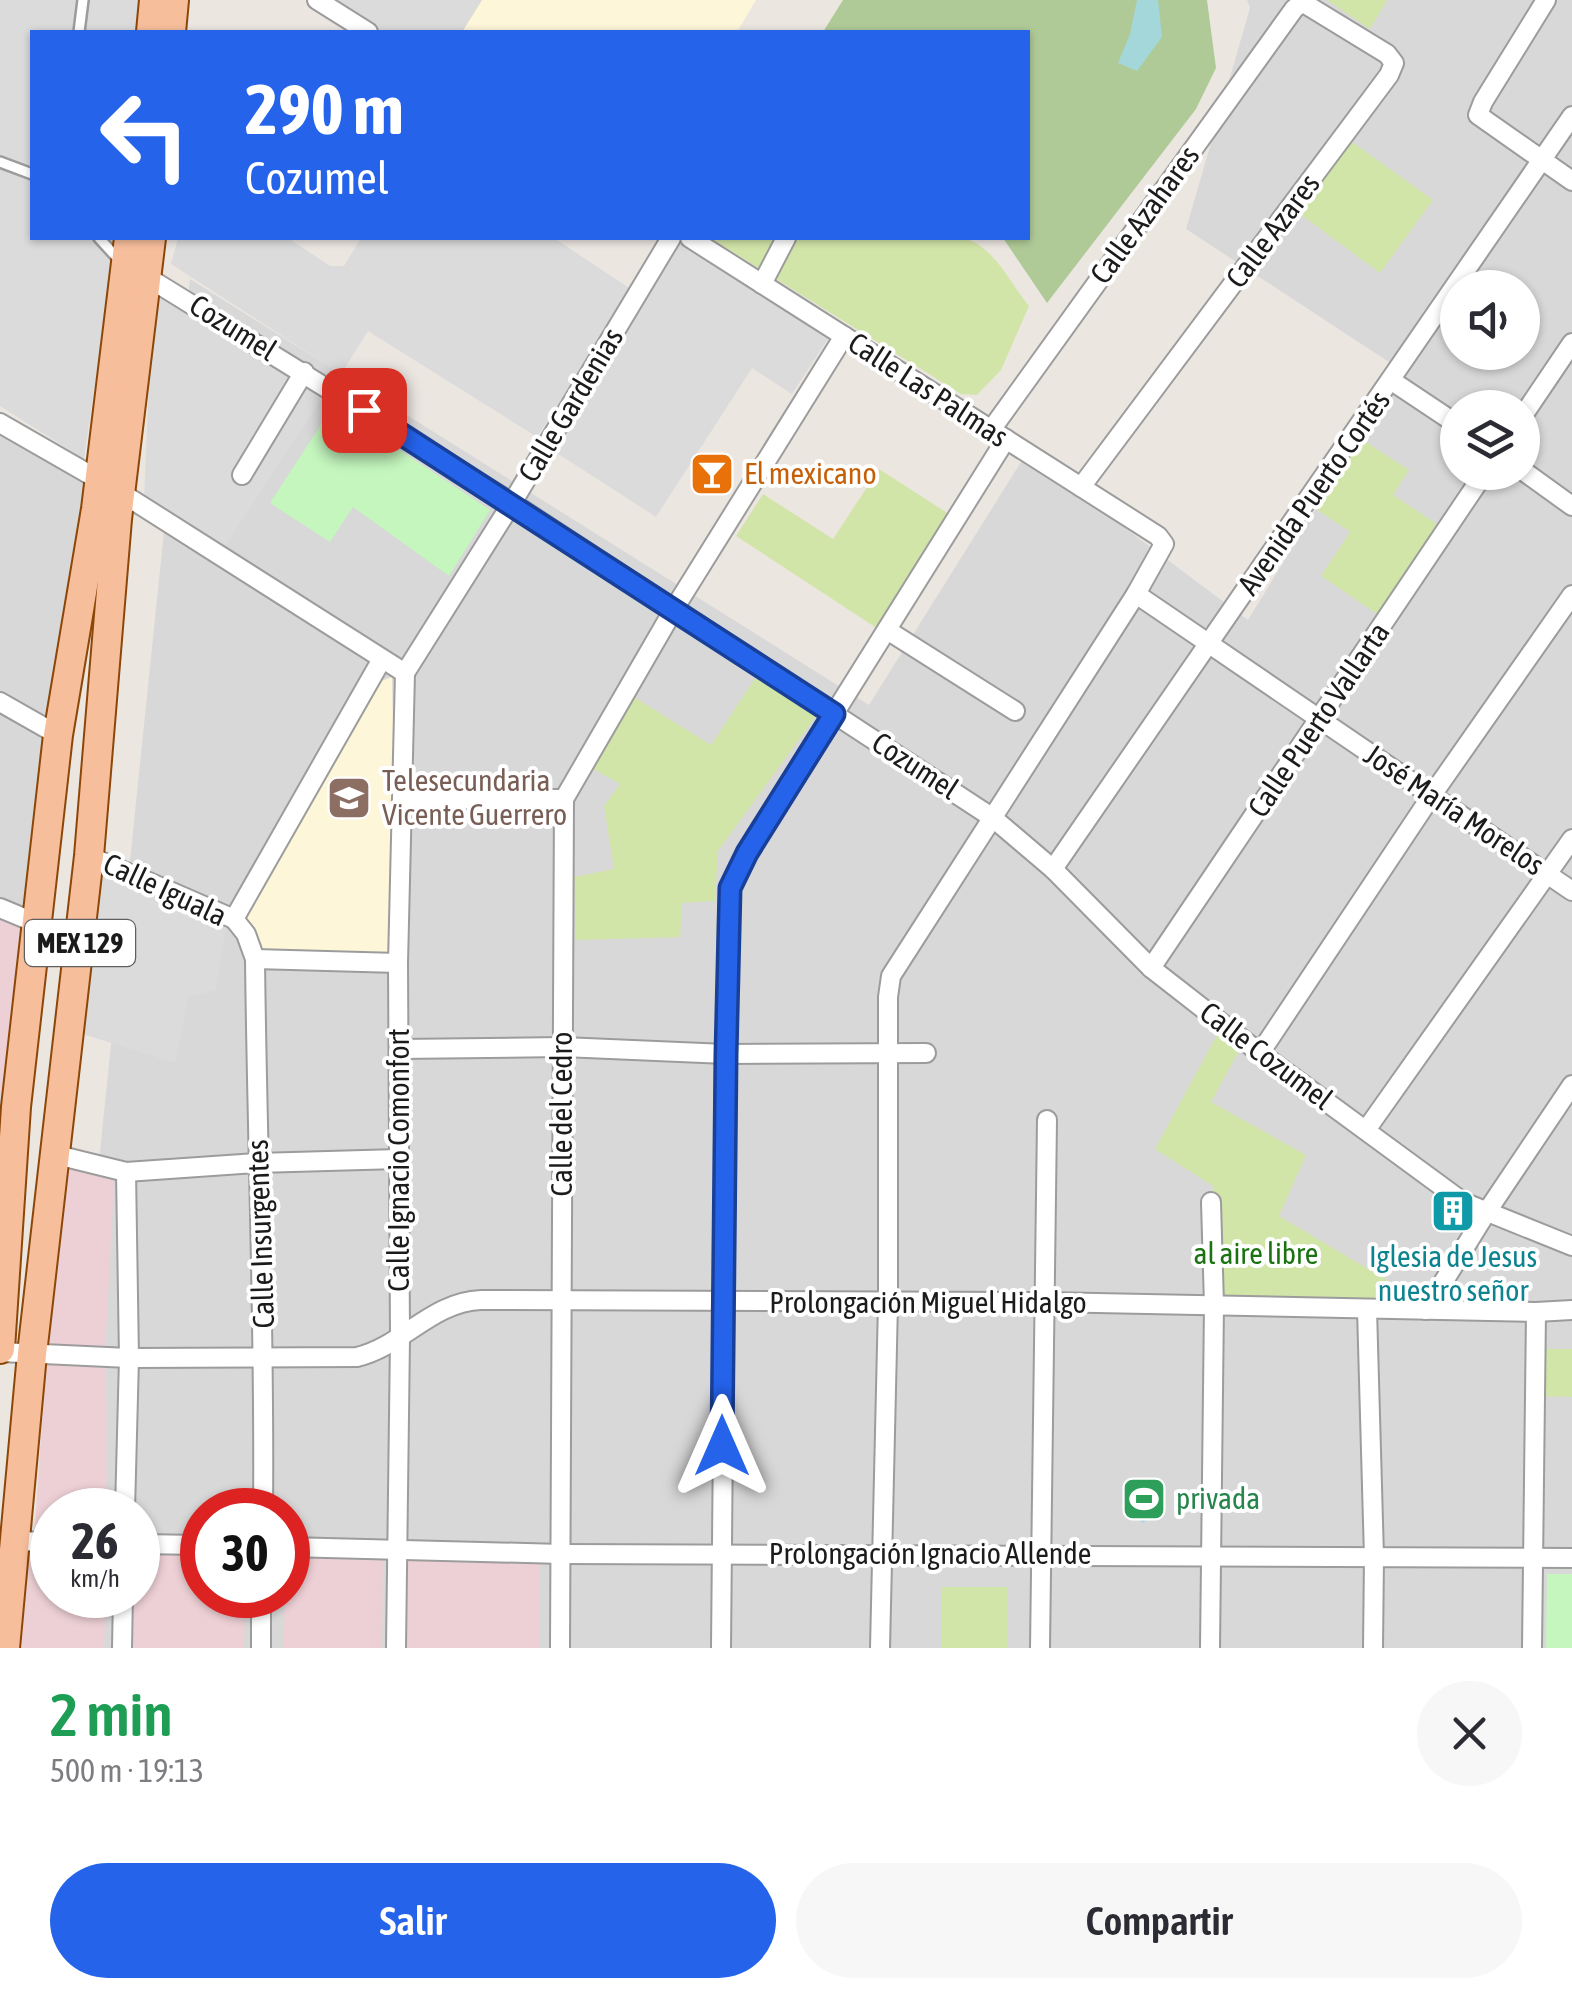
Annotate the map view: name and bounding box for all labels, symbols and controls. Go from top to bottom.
text: 290 m [245,69,404,149]
icon: left [80,70,210,200]
street label: Calle Azahares [1083,139,1205,290]
text: Cozumel [245,152,389,204]
street label: Calle Azares [1219,167,1326,294]
map controls [1440,270,1540,490]
button: sound [1440,270,1540,370]
street label: Cozumel [184,287,283,367]
street label: Calle Gardenias [511,321,629,488]
street label: Calle Las Palmas [842,325,1015,453]
pin [322,368,407,453]
icon: arrive [337,383,392,438]
street label: Avenida Puerto Cortés [1230,384,1396,601]
button: layers [1440,390,1540,490]
bar icon: El mexicano [689,451,735,497]
place label: El mexicano [744,456,876,490]
street label: Calle Puerto Vallarta [1240,616,1396,823]
street label: Cozumel [866,725,965,806]
street label: José María Morelos [1358,737,1551,882]
place label: Telesecundaria Vicente Guerrero [382,763,567,831]
school or university icon: Telesecundaria Vicente Guerrero [326,775,372,821]
street label: Calle Iguala [99,846,232,932]
road number: MEX 129 [25,920,135,966]
street label: Calle Cozumel [1194,995,1339,1116]
street label: Calle Ignacio Comonfort [381,1028,415,1292]
street label: Calle del Cedro [544,1032,578,1196]
street label: Calle Insurgentes [240,1139,280,1329]
building icon: Iglesia de Jesus nuestro señor [1430,1188,1476,1234]
park label: al aire libre [1194,1236,1318,1270]
place label: Iglesia de Jesus nuestro señor [1369,1239,1537,1307]
street label: Prolongación Miguel Hidalgo [769,1285,1087,1319]
position arrow [670,1394,774,1498]
sports icon: privada [1121,1476,1167,1522]
place label: privada [1176,1481,1260,1515]
speed limit sign: 30 [180,1488,310,1618]
text: 26 [71,1512,118,1570]
street label: Prolongación Ignacio Allende [769,1536,1091,1570]
text: km/h [70,1564,120,1592]
text: 2 min [50,1680,173,1749]
button: close [1417,1681,1522,1786]
text: 500 m · 19:13 [50,1752,204,1789]
button: Salir [50,1863,776,1978]
button: Compartir [796,1863,1522,1978]

